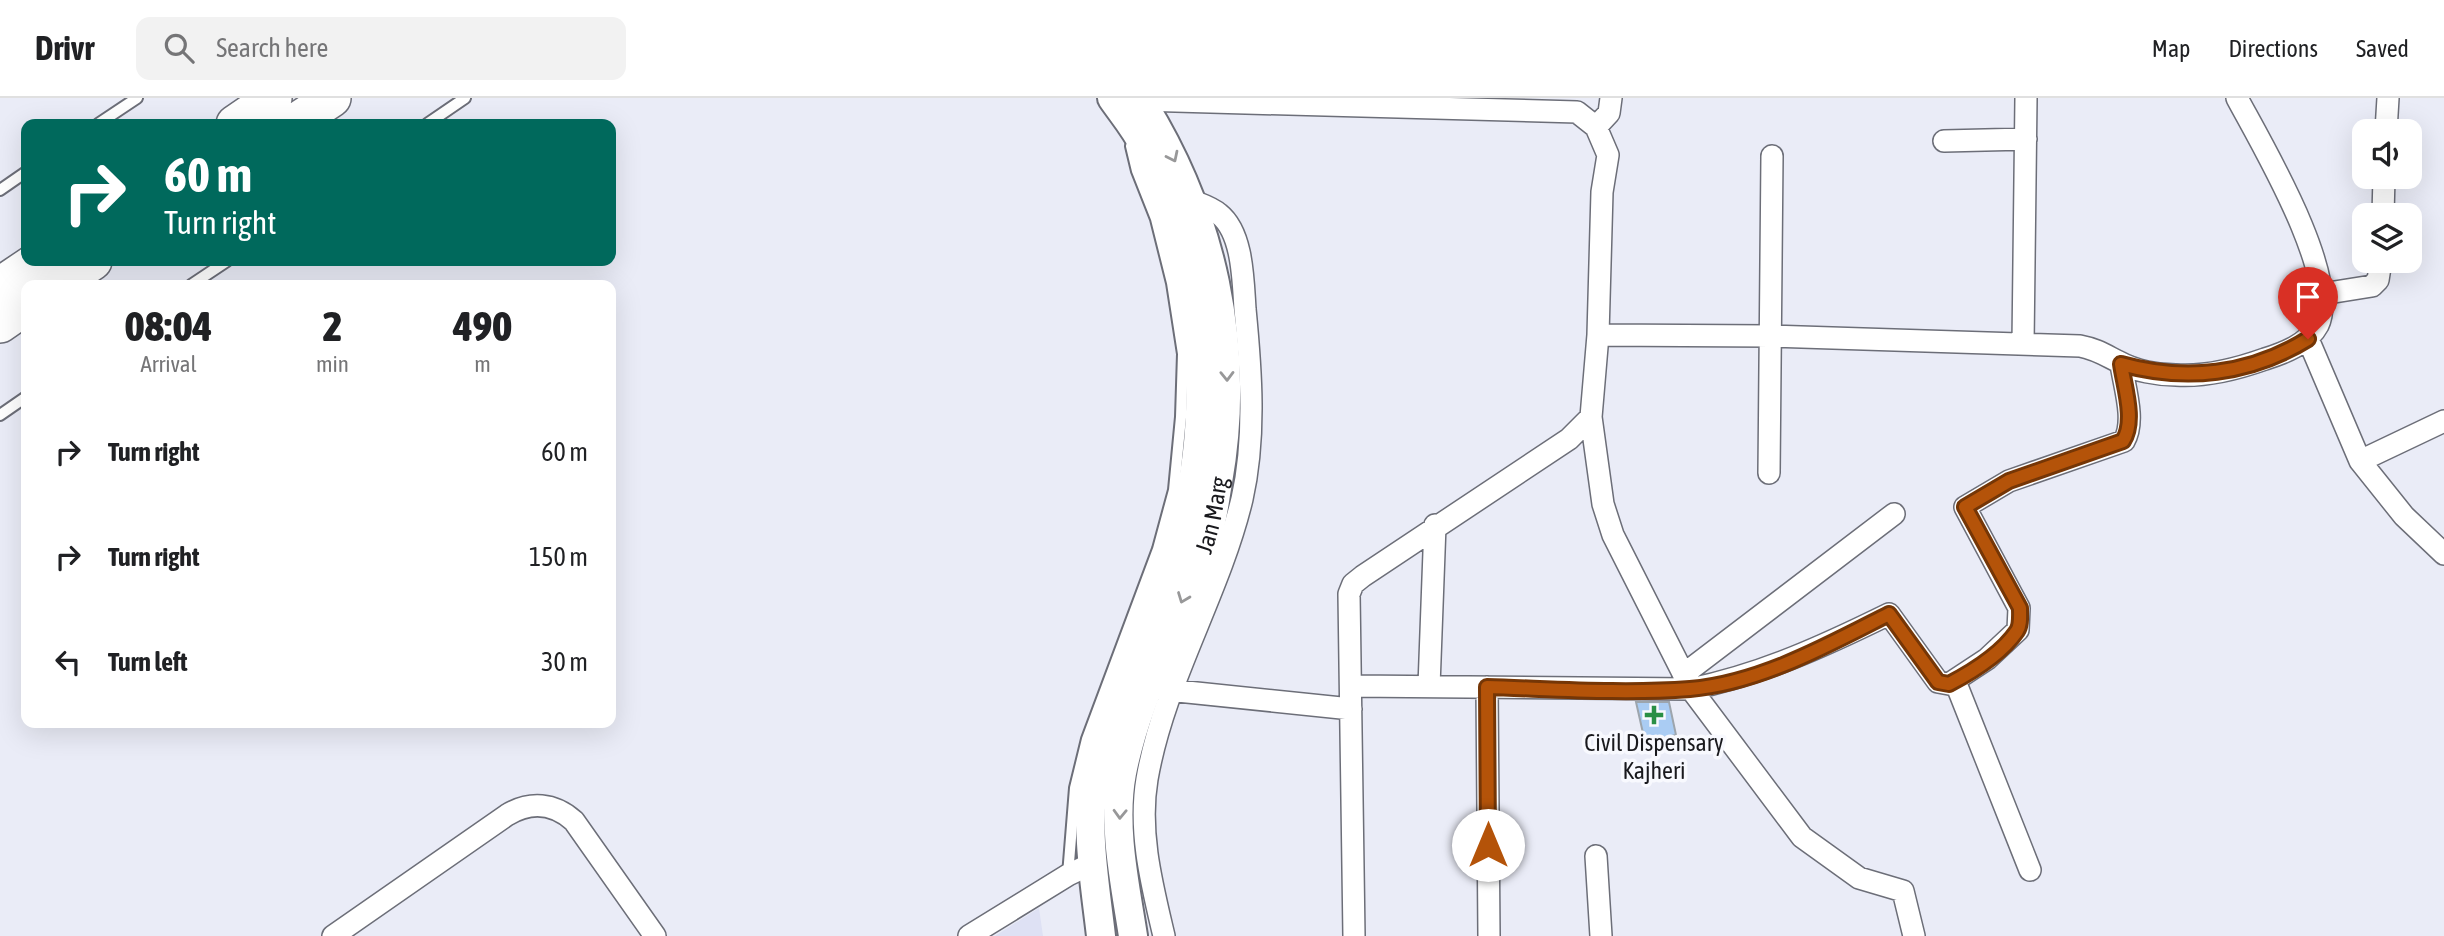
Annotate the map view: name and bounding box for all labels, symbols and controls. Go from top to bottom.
search box [136,17,626,80]
text: Drivr [35,29,94,67]
icon: search [160,29,198,67]
text: Search here [216,33,328,63]
text: Map [2152,35,2190,62]
text: Directions [2228,35,2318,62]
text: Saved [2356,35,2409,62]
map controls [2352,119,2422,273]
button: sound [2352,119,2422,189]
text: 60 m [164,146,252,202]
icon: right [49,147,140,238]
one-way arrow [1164,150,1178,162]
button: layers [2352,203,2422,273]
text: Turn right [164,204,277,241]
pin [2278,267,2338,339]
icon: arrive [2289,278,2327,316]
text: 08:04 [125,302,212,350]
text: 2 [323,302,342,350]
text: 490 [453,302,512,350]
text: Arrival [140,351,197,377]
text: min [316,351,349,377]
text: m [474,351,491,377]
one-way arrow [1219,371,1235,382]
icon: right [49,433,87,471]
text: Turn right [108,437,199,467]
text: 60 m [541,437,588,467]
street label: Jan Marg [1189,474,1232,557]
icon: right [49,538,87,576]
text: Turn right [108,542,199,572]
text: 150 m [529,542,588,572]
one-way arrow [1178,591,1192,603]
icon: left [49,643,87,681]
text: Turn left [108,647,188,677]
text: 30 m [541,647,588,677]
marker: Civil Dispensary Kajheri [1644,705,1664,725]
place label: Civil Dispensary Kajheri [1584,729,1724,784]
position arrow [1451,808,1525,882]
one-way arrow [1113,809,1128,820]

